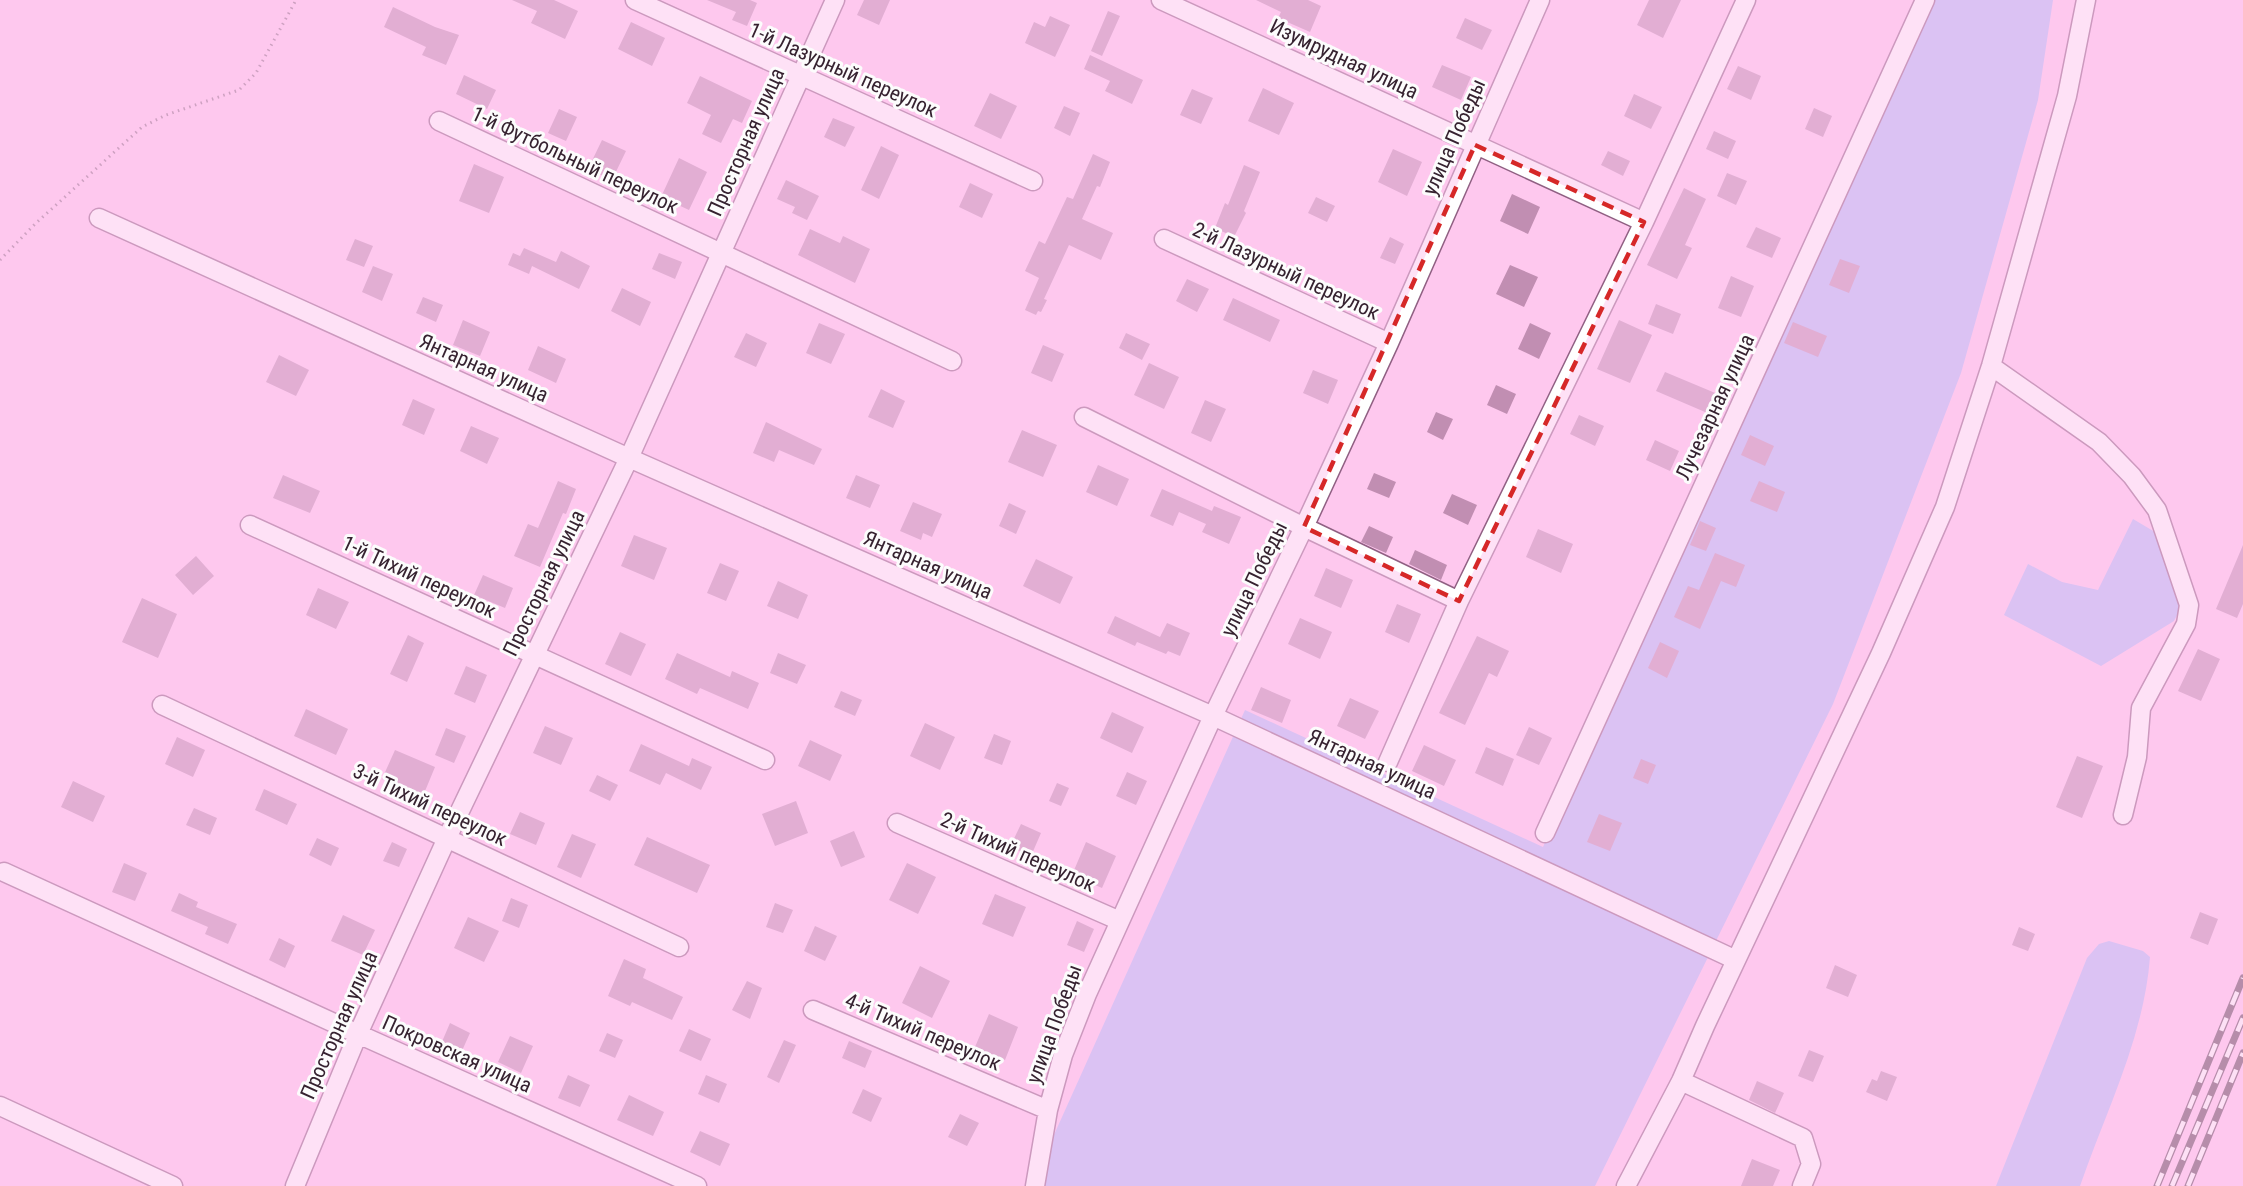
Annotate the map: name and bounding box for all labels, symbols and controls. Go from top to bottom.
street label: Изумрудная улица [1266,14,1422,104]
street label: 1-й Лазурный переулок [745,18,941,122]
street label: Просторная улица [703,64,789,220]
street label: улица Победы [1418,75,1490,199]
street label: 1-й Футбольный переулок [468,102,682,218]
street label: 2-й Лазурный переулок [1189,217,1383,325]
street label: Янтарная улица [416,329,552,407]
street label: Лучезарная улица [1671,330,1759,484]
street label: Просторная улица [498,506,590,660]
street label: улица Победы [1216,518,1292,640]
street label: Янтарная улица [860,526,996,604]
street label: 1-й Тихий переулок [338,531,500,623]
street label: Янтарная улица [1304,724,1440,804]
street label: 3-й Тихий переулок [349,759,511,851]
street label: 2-й Тихий переулок [937,807,1099,897]
street label: Просторная улица [296,947,382,1103]
street label: улица Победы [1021,961,1087,1087]
street label: 4-й Тихий переулок [841,988,1005,1076]
street label: Покровская улица [379,1010,535,1098]

